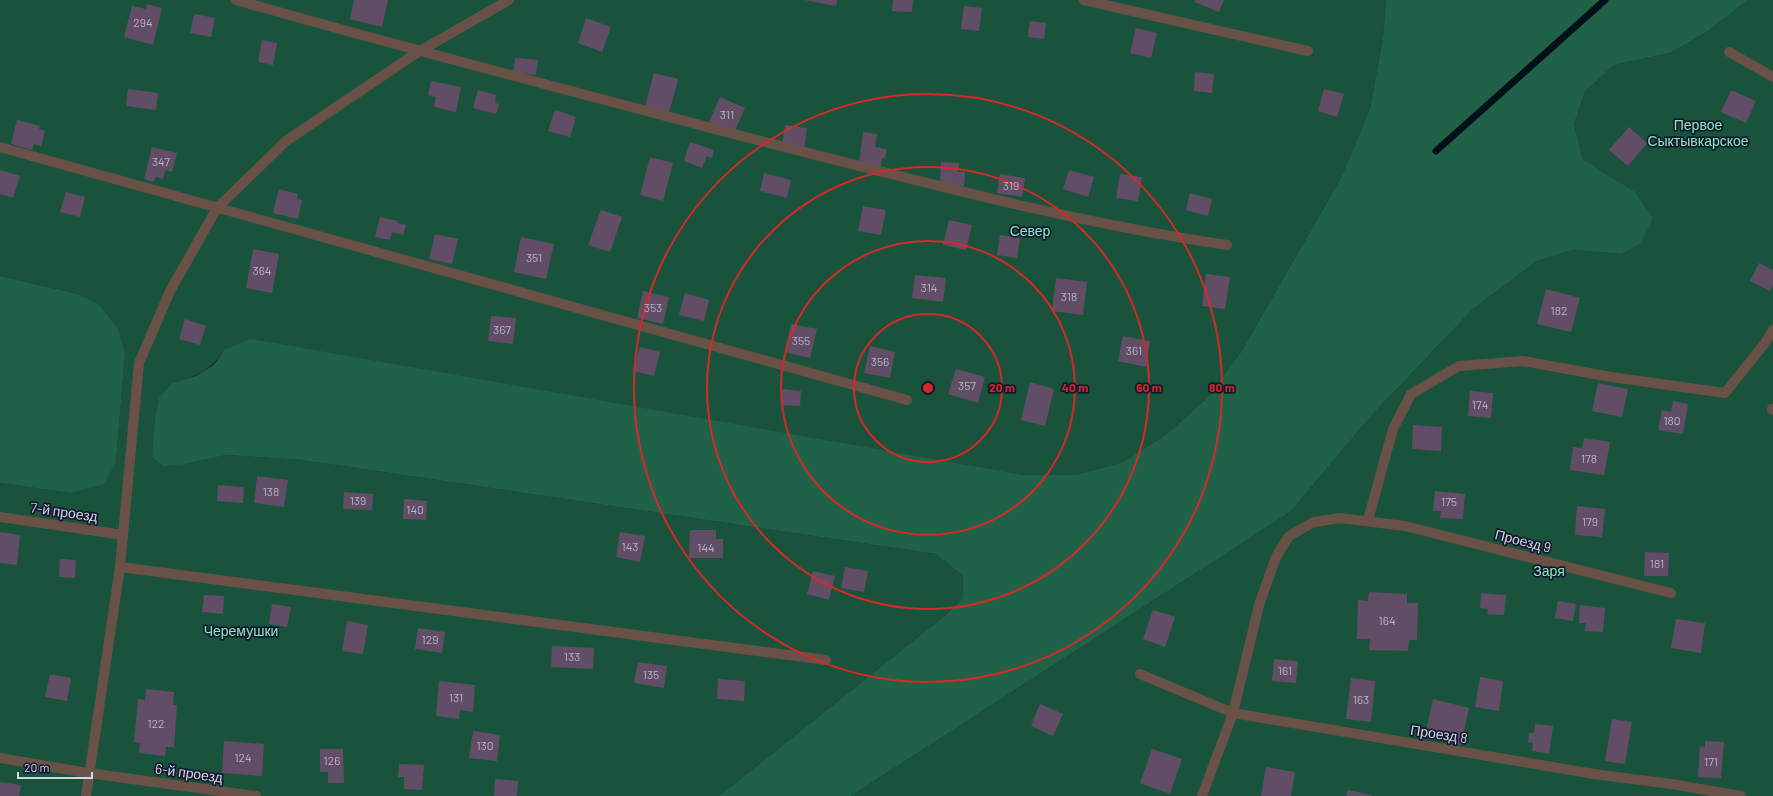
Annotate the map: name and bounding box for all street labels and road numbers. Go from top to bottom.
street label: 7-й проезд [29,498,99,525]
street label: Проезд 9 [1493,525,1553,556]
street label: Проезд 8 [1409,721,1469,746]
street label: 6-й проезд [154,759,224,786]

